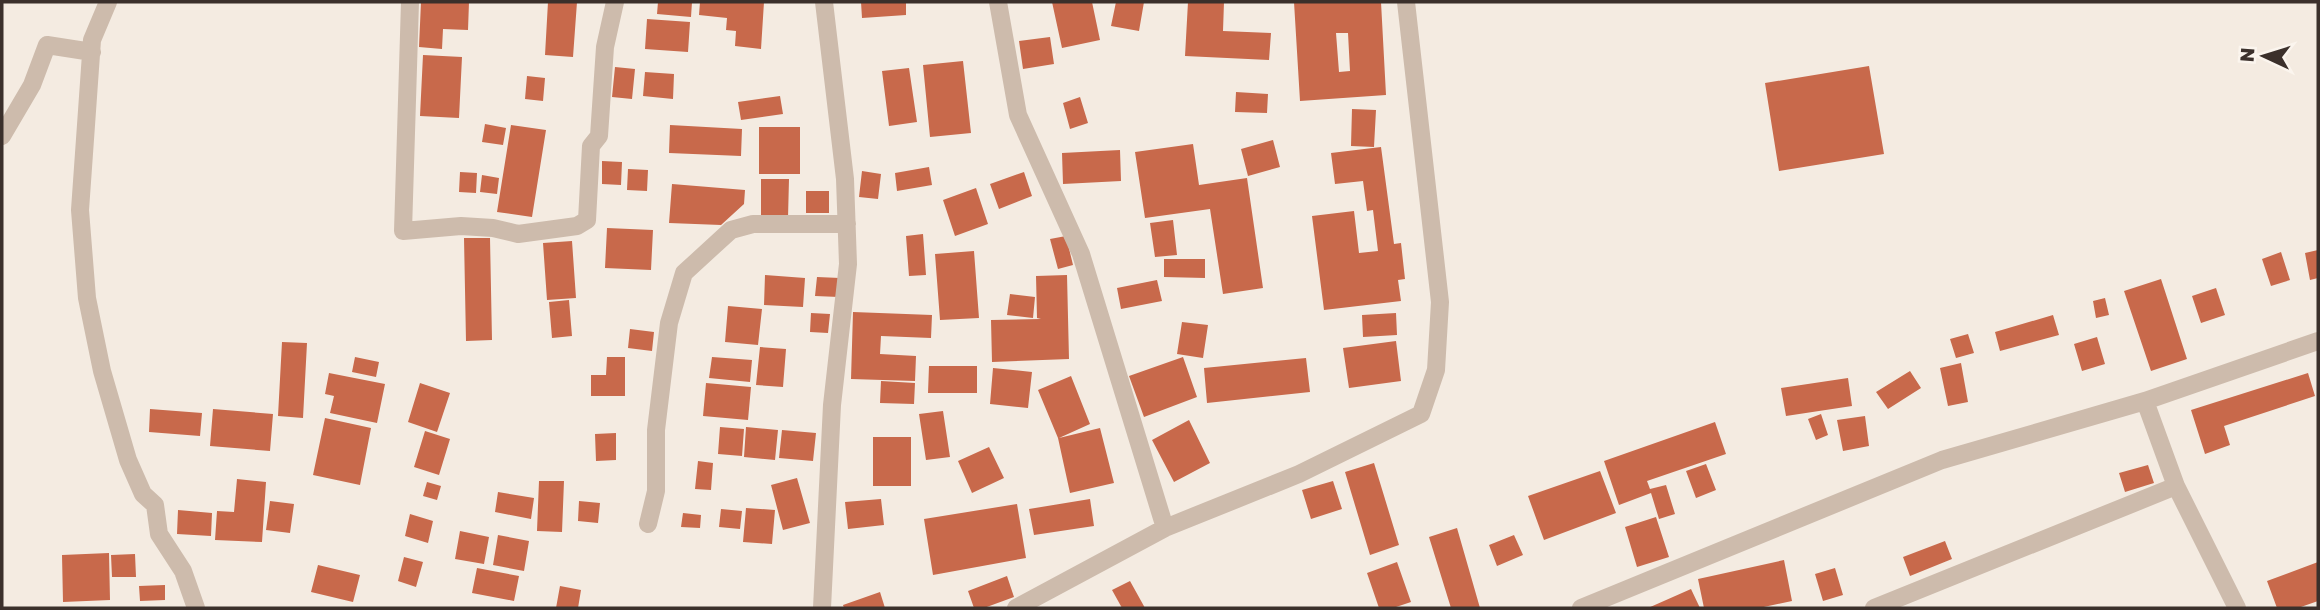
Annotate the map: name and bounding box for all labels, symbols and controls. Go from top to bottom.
north arrow [2229,21,2299,91]
text: N [2235,47,2259,63]

